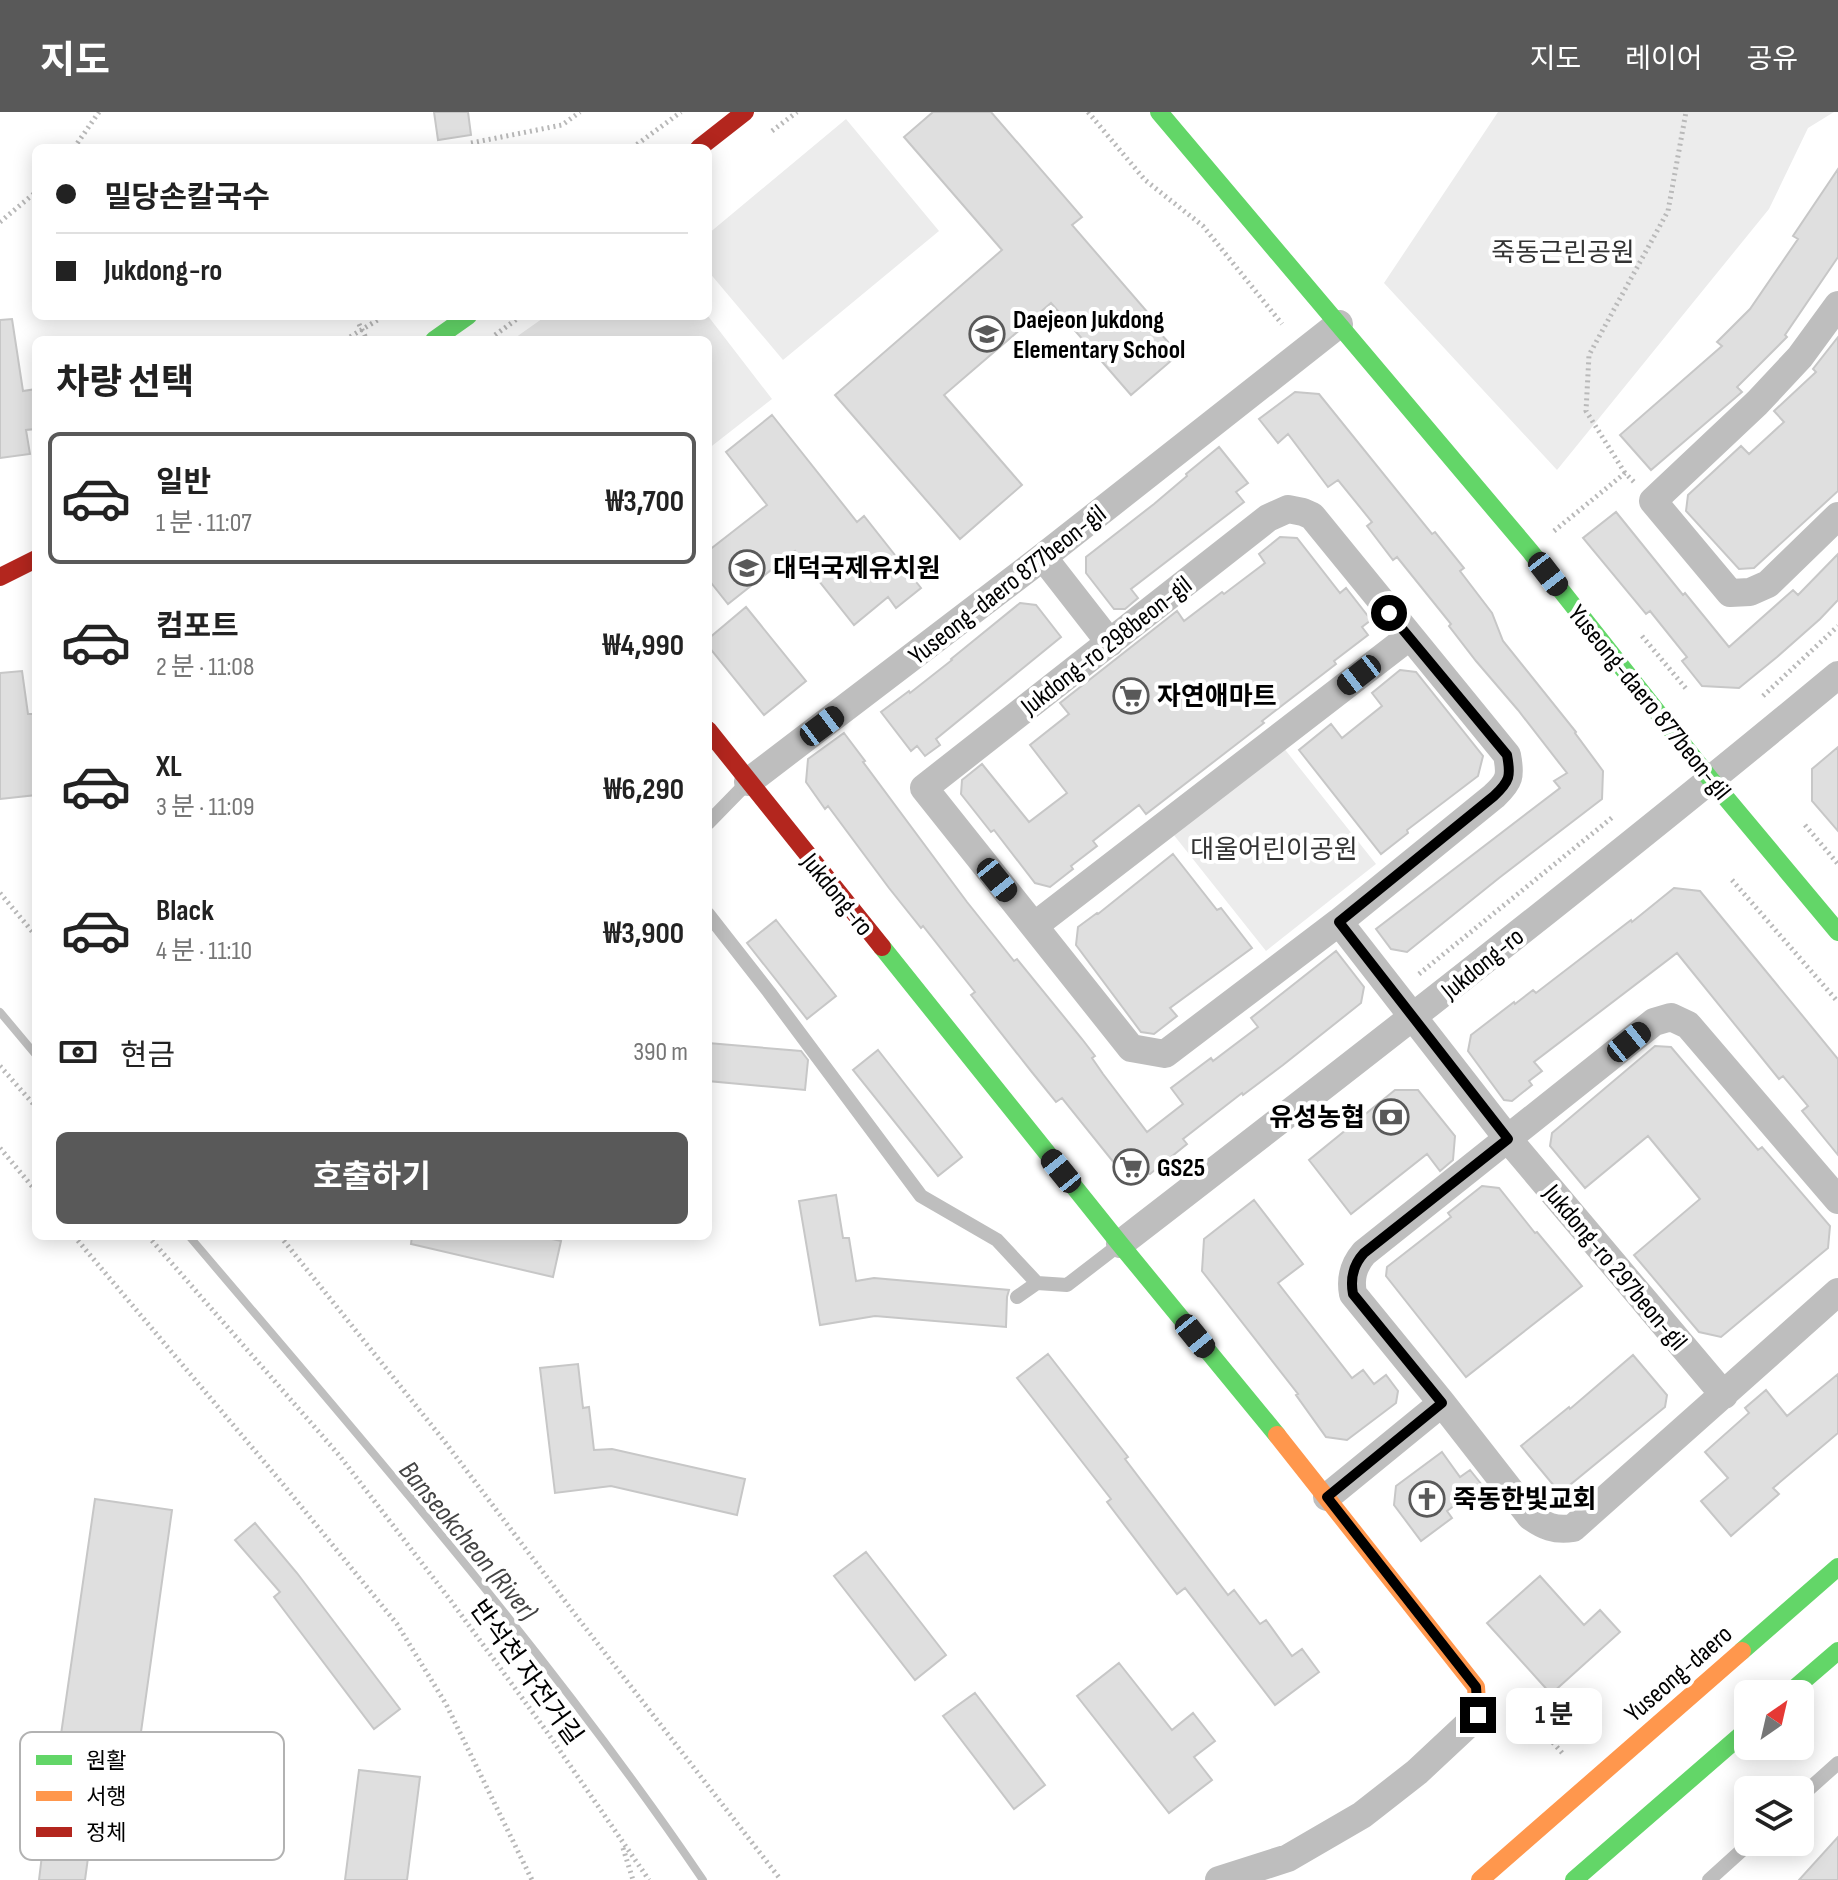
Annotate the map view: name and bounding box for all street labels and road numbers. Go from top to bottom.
street label: Yuseong-daero 877beon-gil [903,499,1113,672]
street label: Jukdong-ro 298beon-gil [1015,570,1198,723]
street label: Yuseong-daero 877beon-gil [1561,599,1737,807]
street label: Jukdong-ro [794,847,879,942]
street label: Jukdong-ro [1435,922,1530,1007]
street label: Jukdong-ro 297beon-gil [1536,1178,1693,1357]
street label: 반석천 자전거길 [463,1594,589,1751]
street label: Yuseong-daero [1619,1619,1739,1729]

